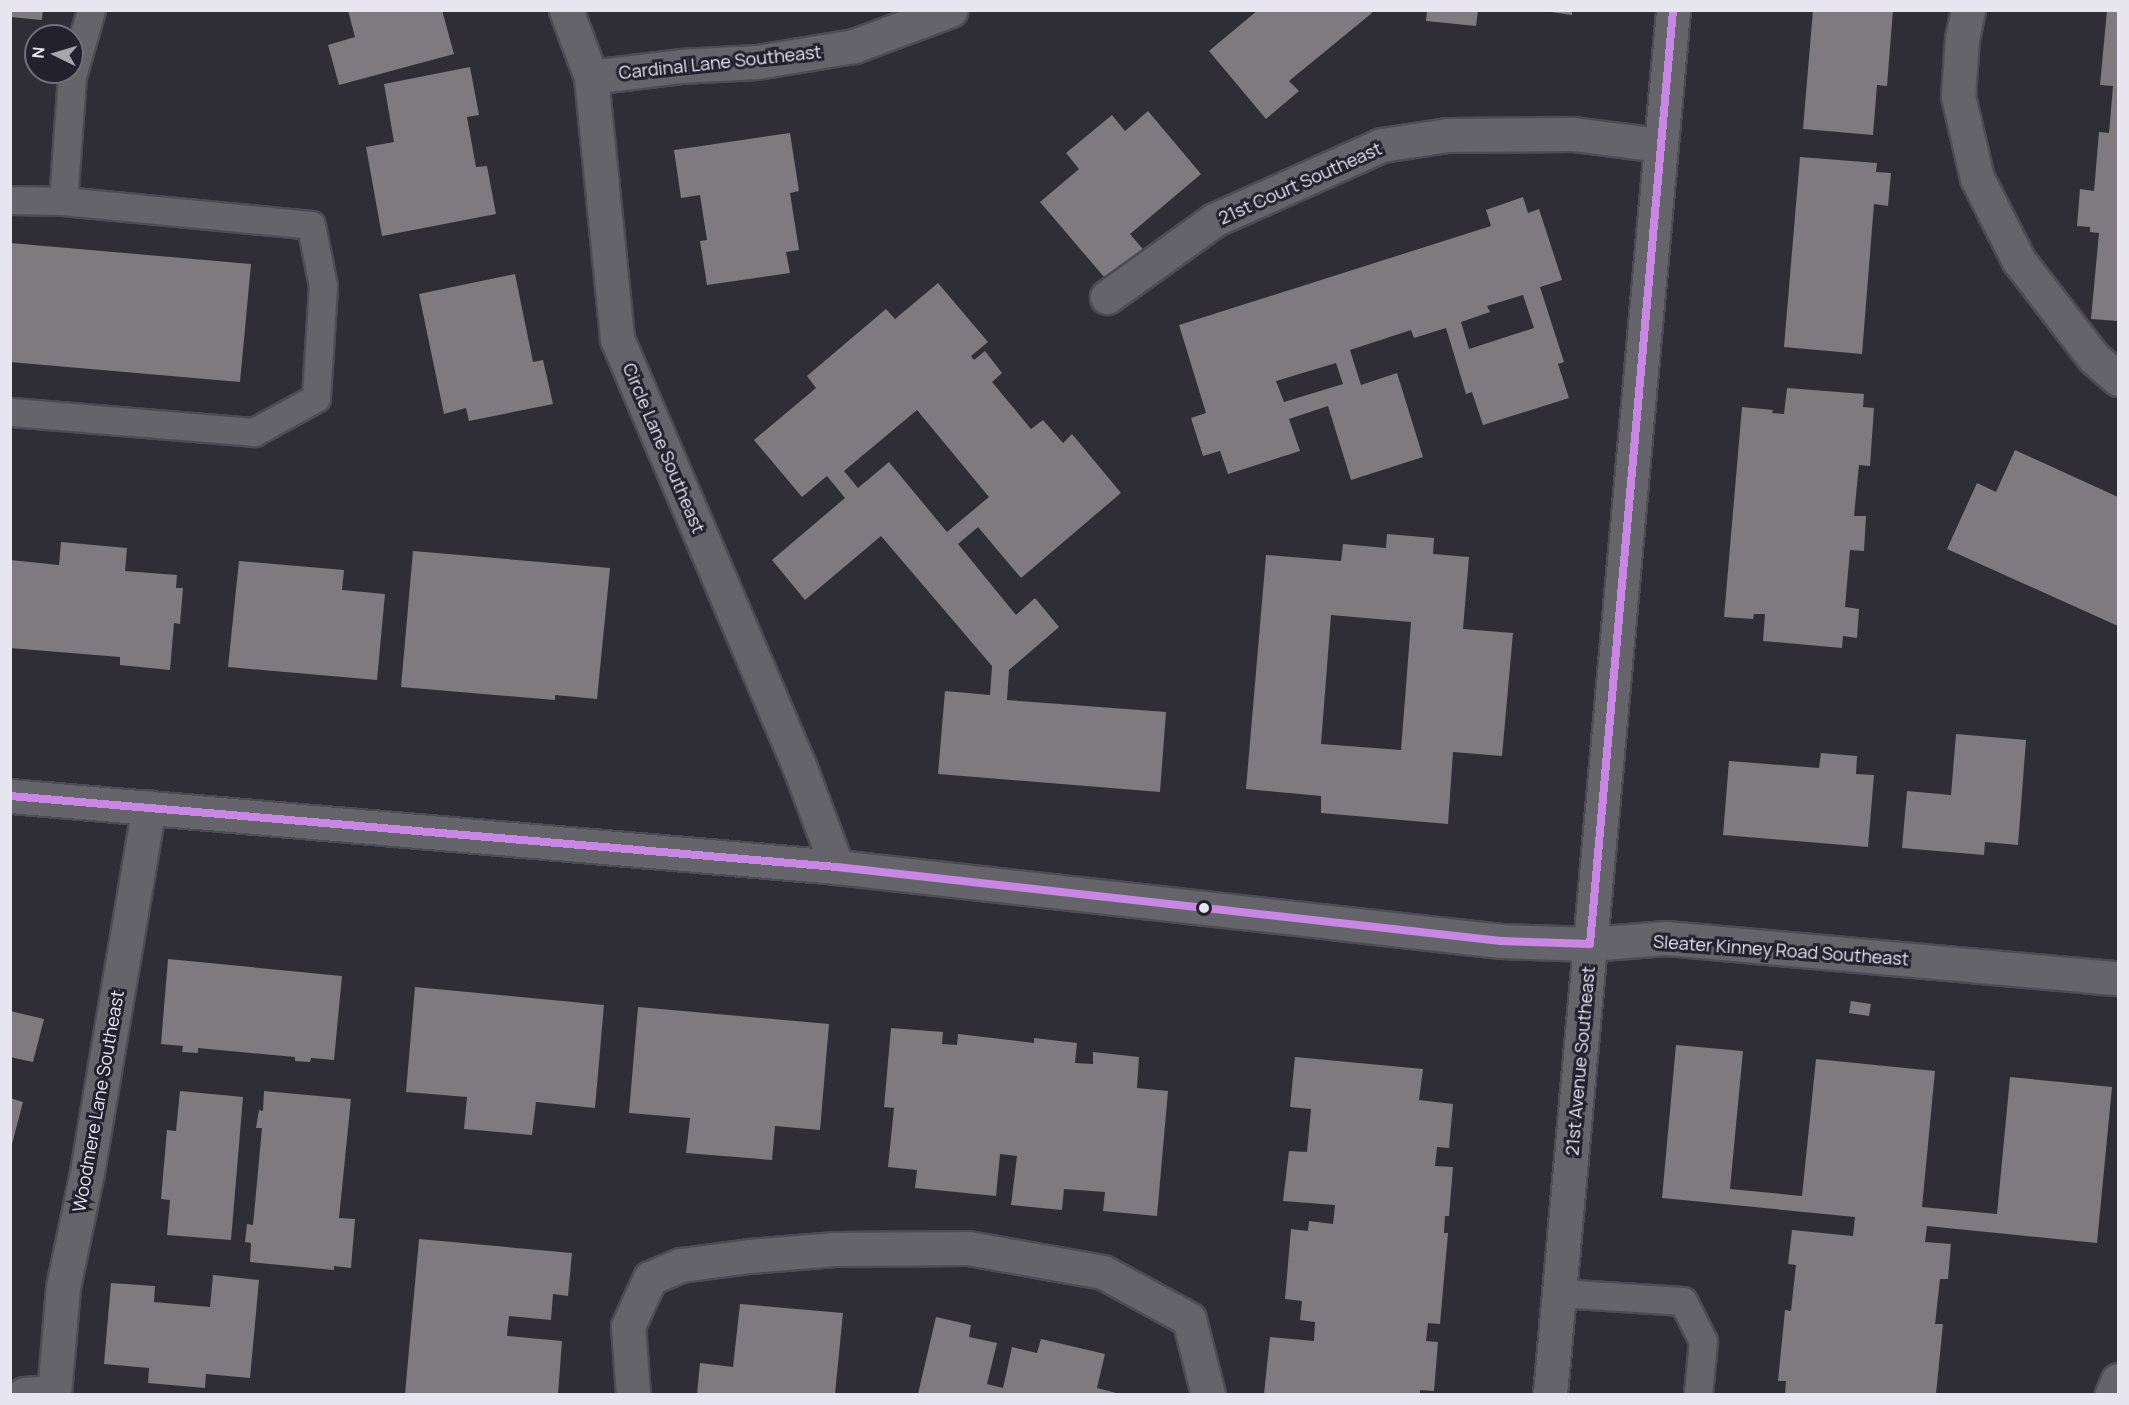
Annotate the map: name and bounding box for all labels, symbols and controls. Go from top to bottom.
north arrow [24,24,84,84]
street label: Cardinal Lane Southeast [618,41,822,83]
text: N [27,46,50,59]
street label: 21st Court Southeast [1215,137,1385,229]
street label: Circle Lane Southeast [618,360,710,536]
unlabelled marker [1198,902,1210,914]
street label: Sleater Kinney Road Southeast [1652,930,1910,970]
street label: 21st Avenue Southeast [1561,965,1599,1157]
street label: Woodmere Lane Southeast [68,988,128,1214]

